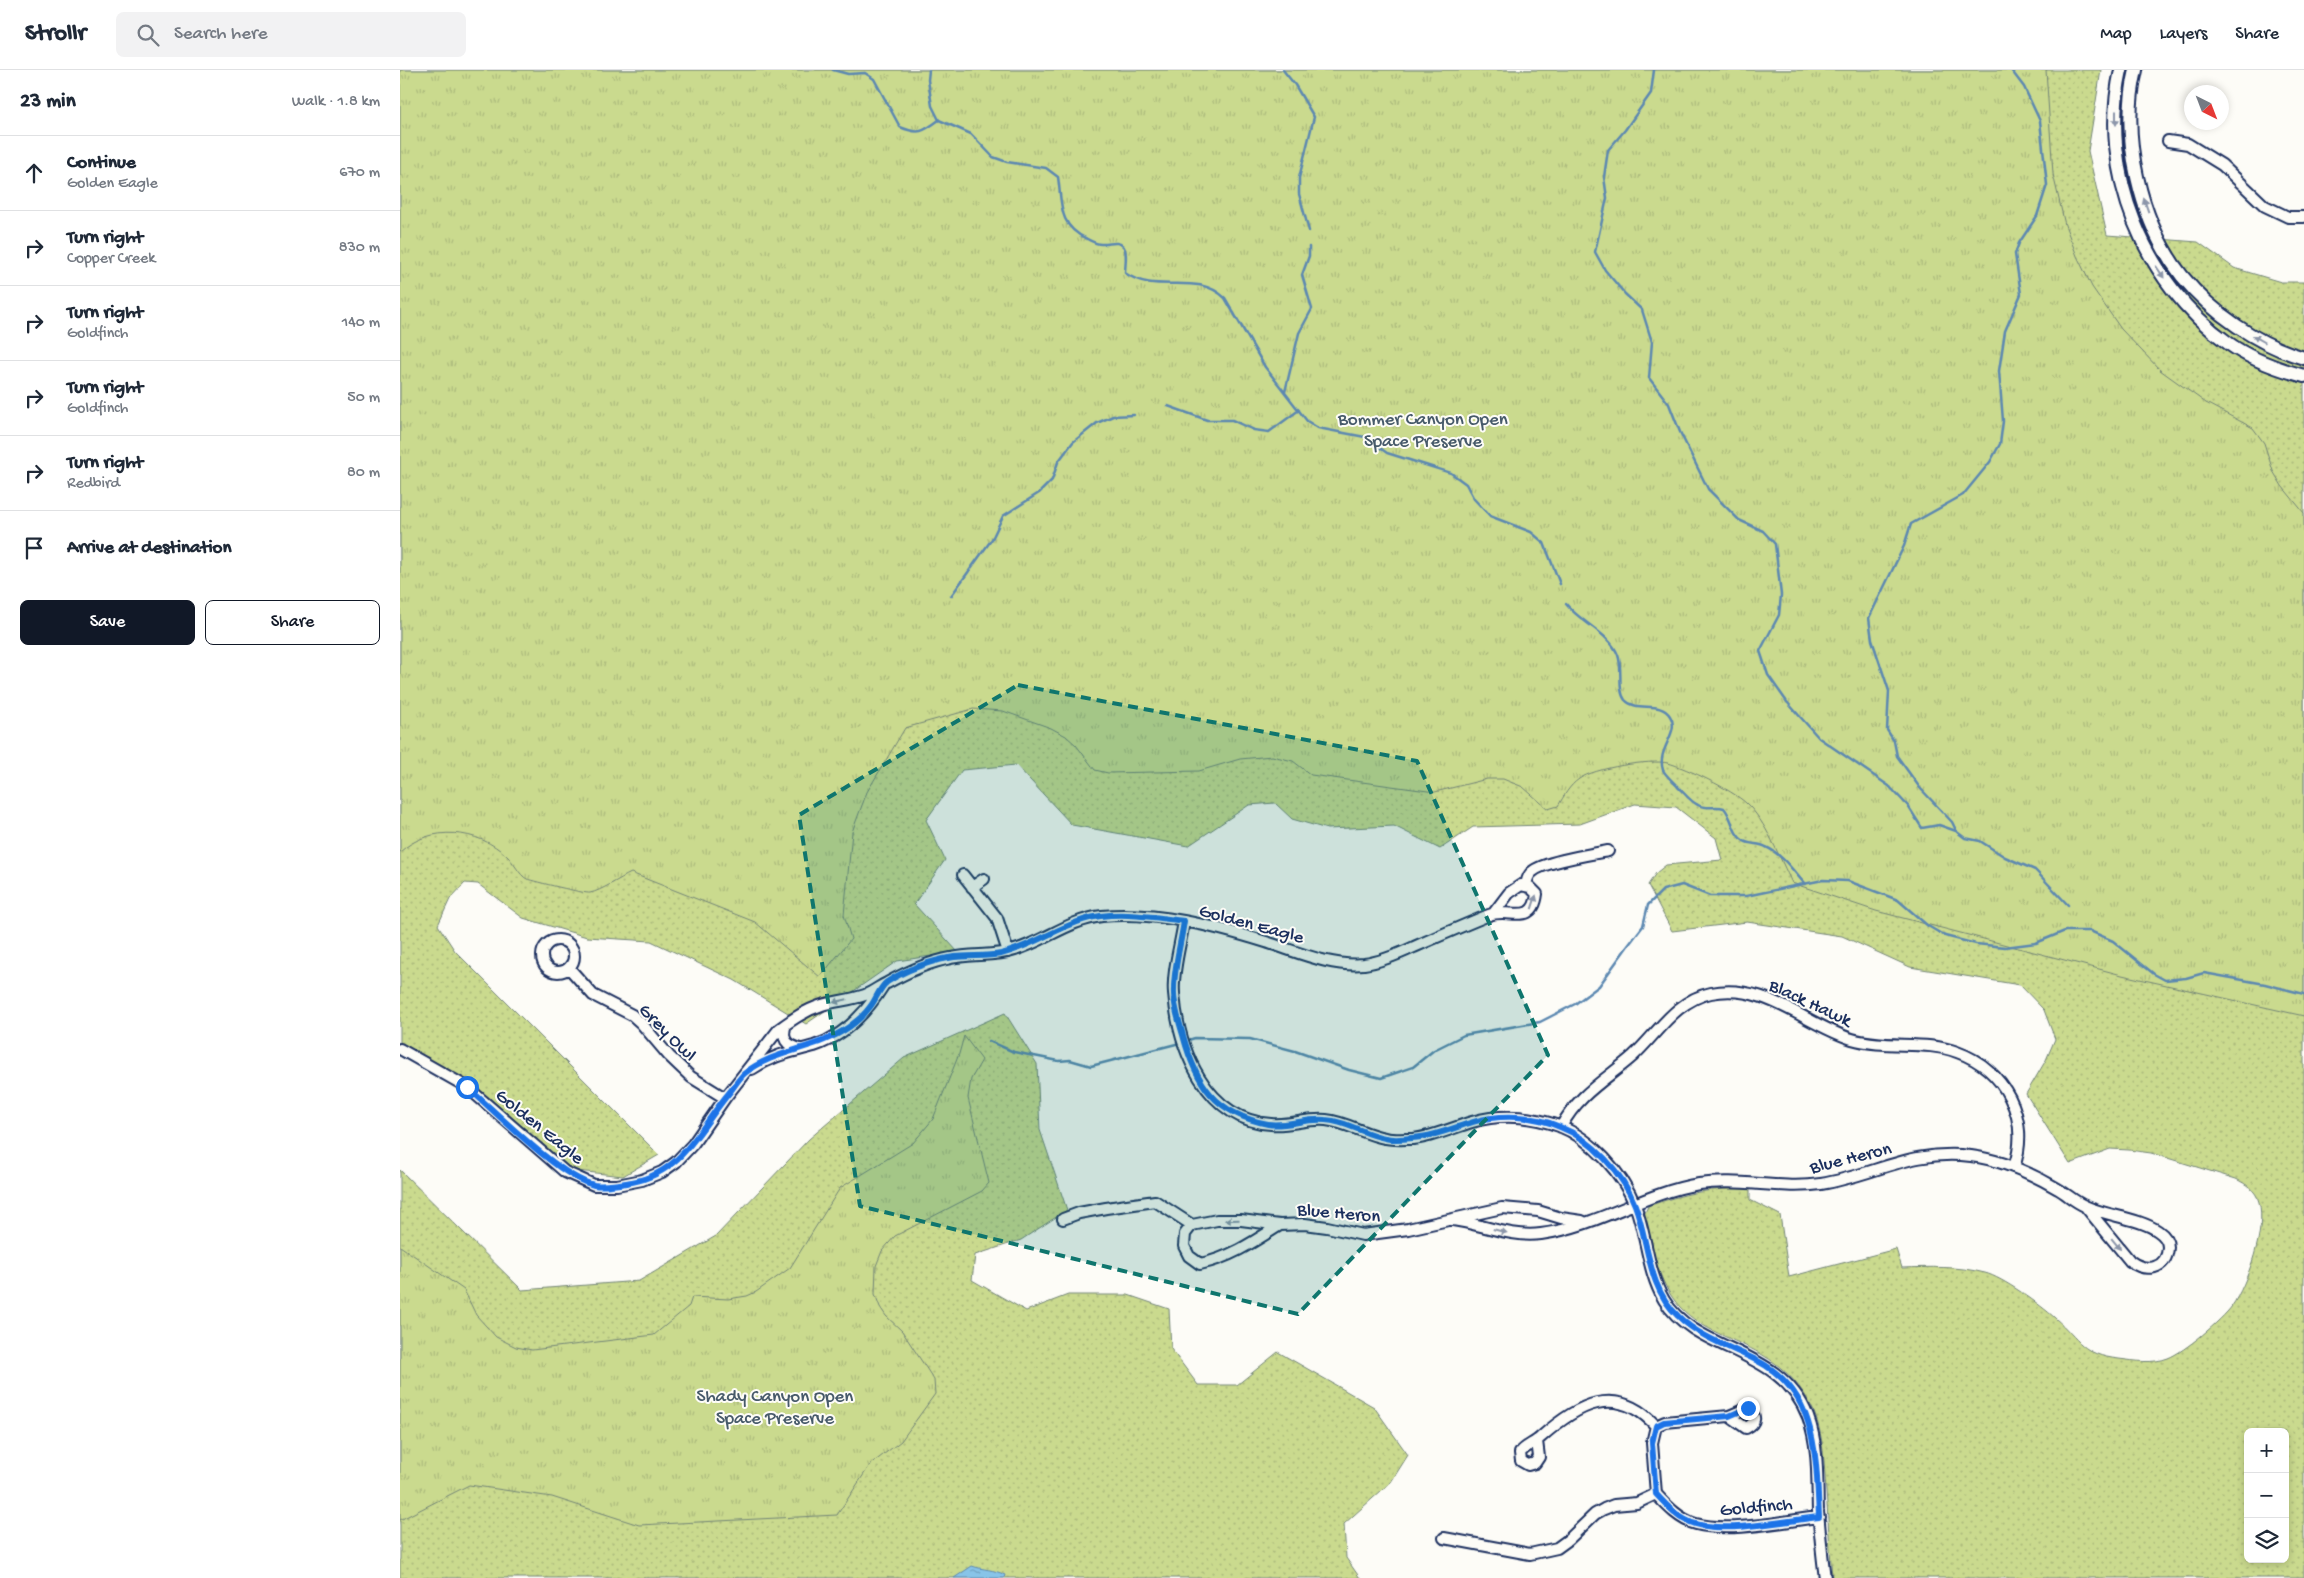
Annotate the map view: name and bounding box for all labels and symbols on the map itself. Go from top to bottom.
north arrow [2184,85,2229,130]
one-way arrow [2112,111,2120,127]
one-way arrow [2141,198,2149,213]
one-way arrow [2155,265,2165,279]
one-way arrow [2253,334,2266,343]
park label: Bommer Canyon Open Space Preserve [1337,409,1508,454]
one-way arrow [1530,894,1538,909]
street label: Golden Eagle [1196,900,1306,950]
street label: Black Hawk [1764,975,1856,1034]
one-way arrow [833,997,848,1005]
street label: Grey Owl [633,1000,700,1067]
route start [456,1076,479,1099]
street label: Golden Eagle [490,1085,588,1171]
street label: Blue Heron [1807,1138,1894,1181]
street label: Blue Heron [1295,1199,1381,1230]
one-way arrow [1224,1216,1240,1224]
one-way arrow [1493,1227,1508,1235]
one-way arrow [2110,1237,2121,1250]
park label: Shady Canyon Open Space Preserve [697,1386,853,1431]
route end [1737,1397,1760,1420]
street label: Goldfinch [1719,1494,1794,1523]

